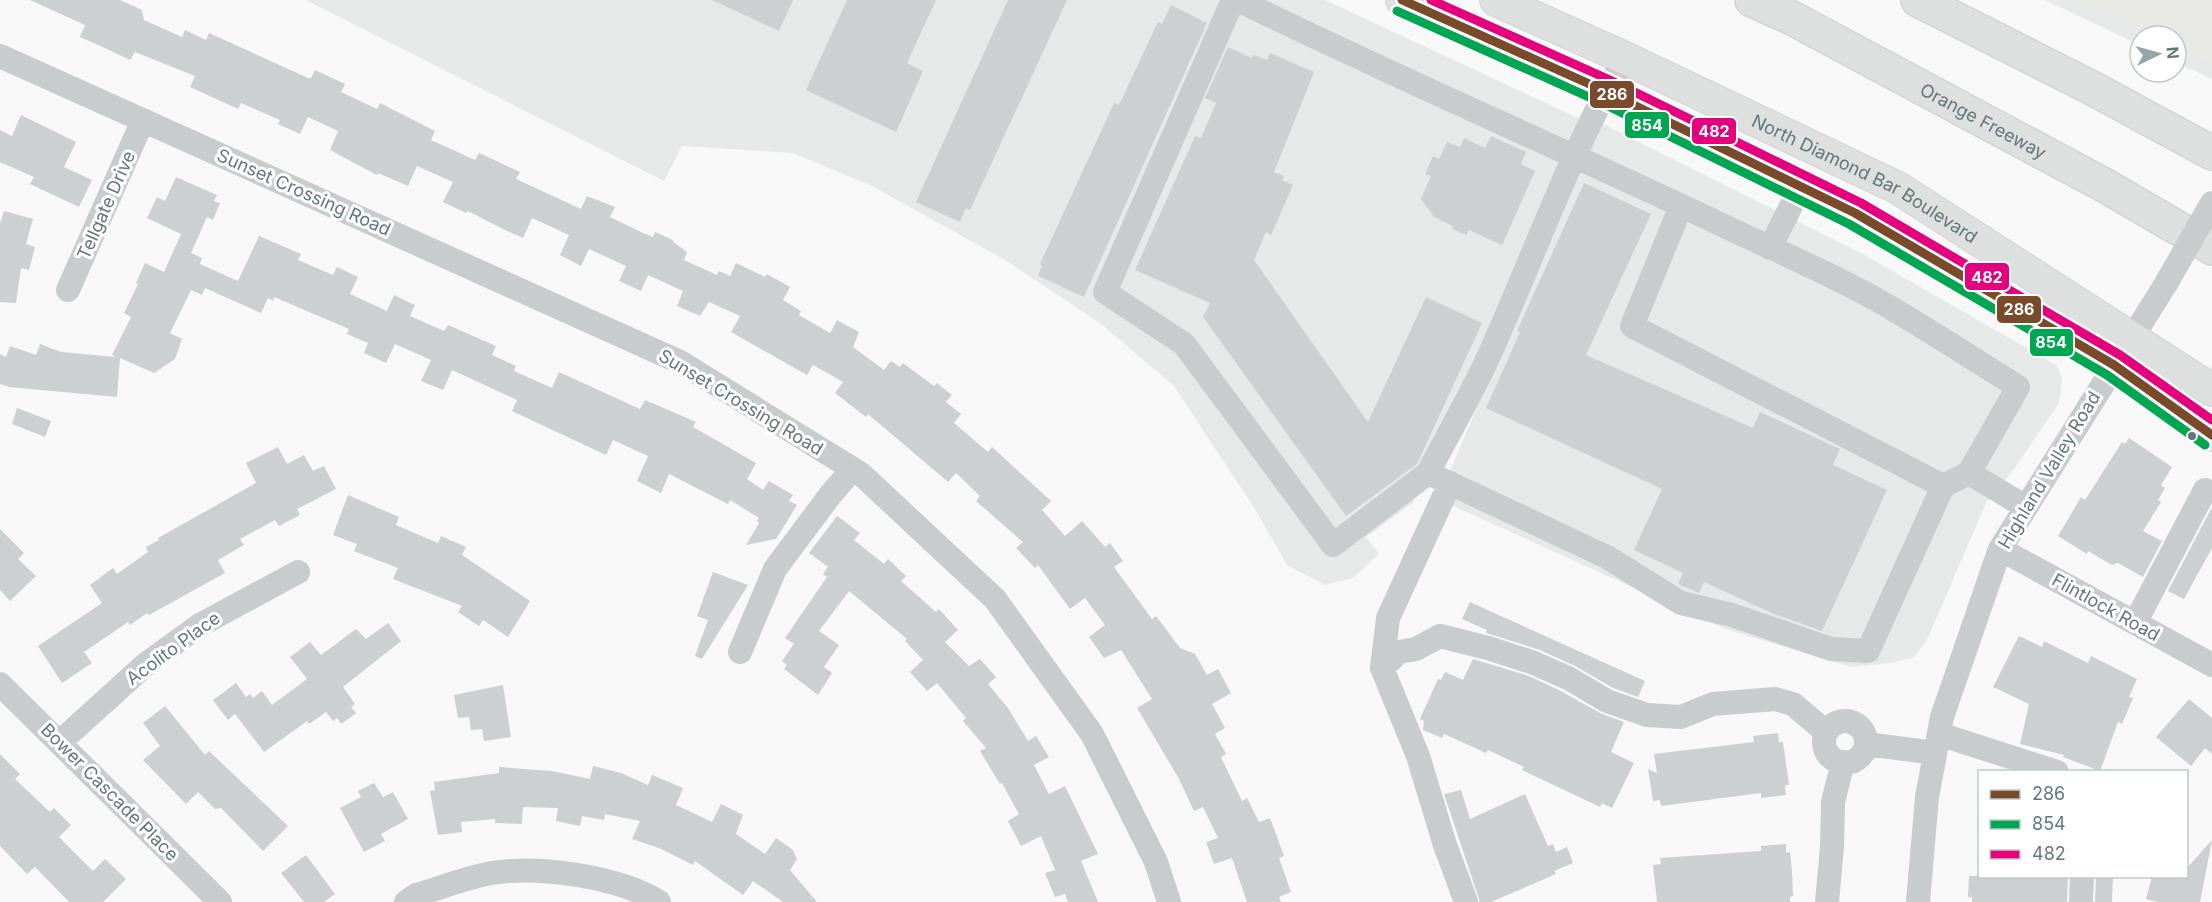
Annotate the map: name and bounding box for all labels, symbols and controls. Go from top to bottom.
north arrow [2128,24,2188,84]
text: N [2162,46,2183,60]
street label: Orange Freeway [1917,78,2050,163]
line badge: 286 [1589,80,1635,109]
text: 286 [1597,84,1627,104]
street label: North Diamond Bar Boulevard [1749,110,1982,247]
line badge: 854 [1624,111,1670,139]
text: 854 [1631,115,1663,135]
line badge: 482 [1691,117,1737,145]
text: 482 [1698,121,1730,141]
street label: Sunset Crossing Road [214,144,394,240]
street label: Tellgate Drive [73,148,139,262]
line badge: 482 [1964,262,2010,291]
text: 482 [1971,267,2003,287]
line badge: 286 [1996,295,2042,324]
text: 286 [2004,299,2034,319]
line badge: 854 [2029,328,2074,357]
text: 854 [2035,332,2067,352]
street label: Sunset Crossing Road [655,345,827,459]
street label: Highland Valley Road [1994,388,2104,552]
unlabelled marker [2186,430,2198,442]
street label: Flintlock Road [2049,569,2163,645]
street label: Acolito Place [122,607,224,689]
street label: Bower Cascade Place [37,719,183,865]
legend [1978,770,2188,878]
text: 286 [2032,783,2065,804]
text: 854 [2032,813,2066,834]
text: 482 [2032,843,2066,864]

